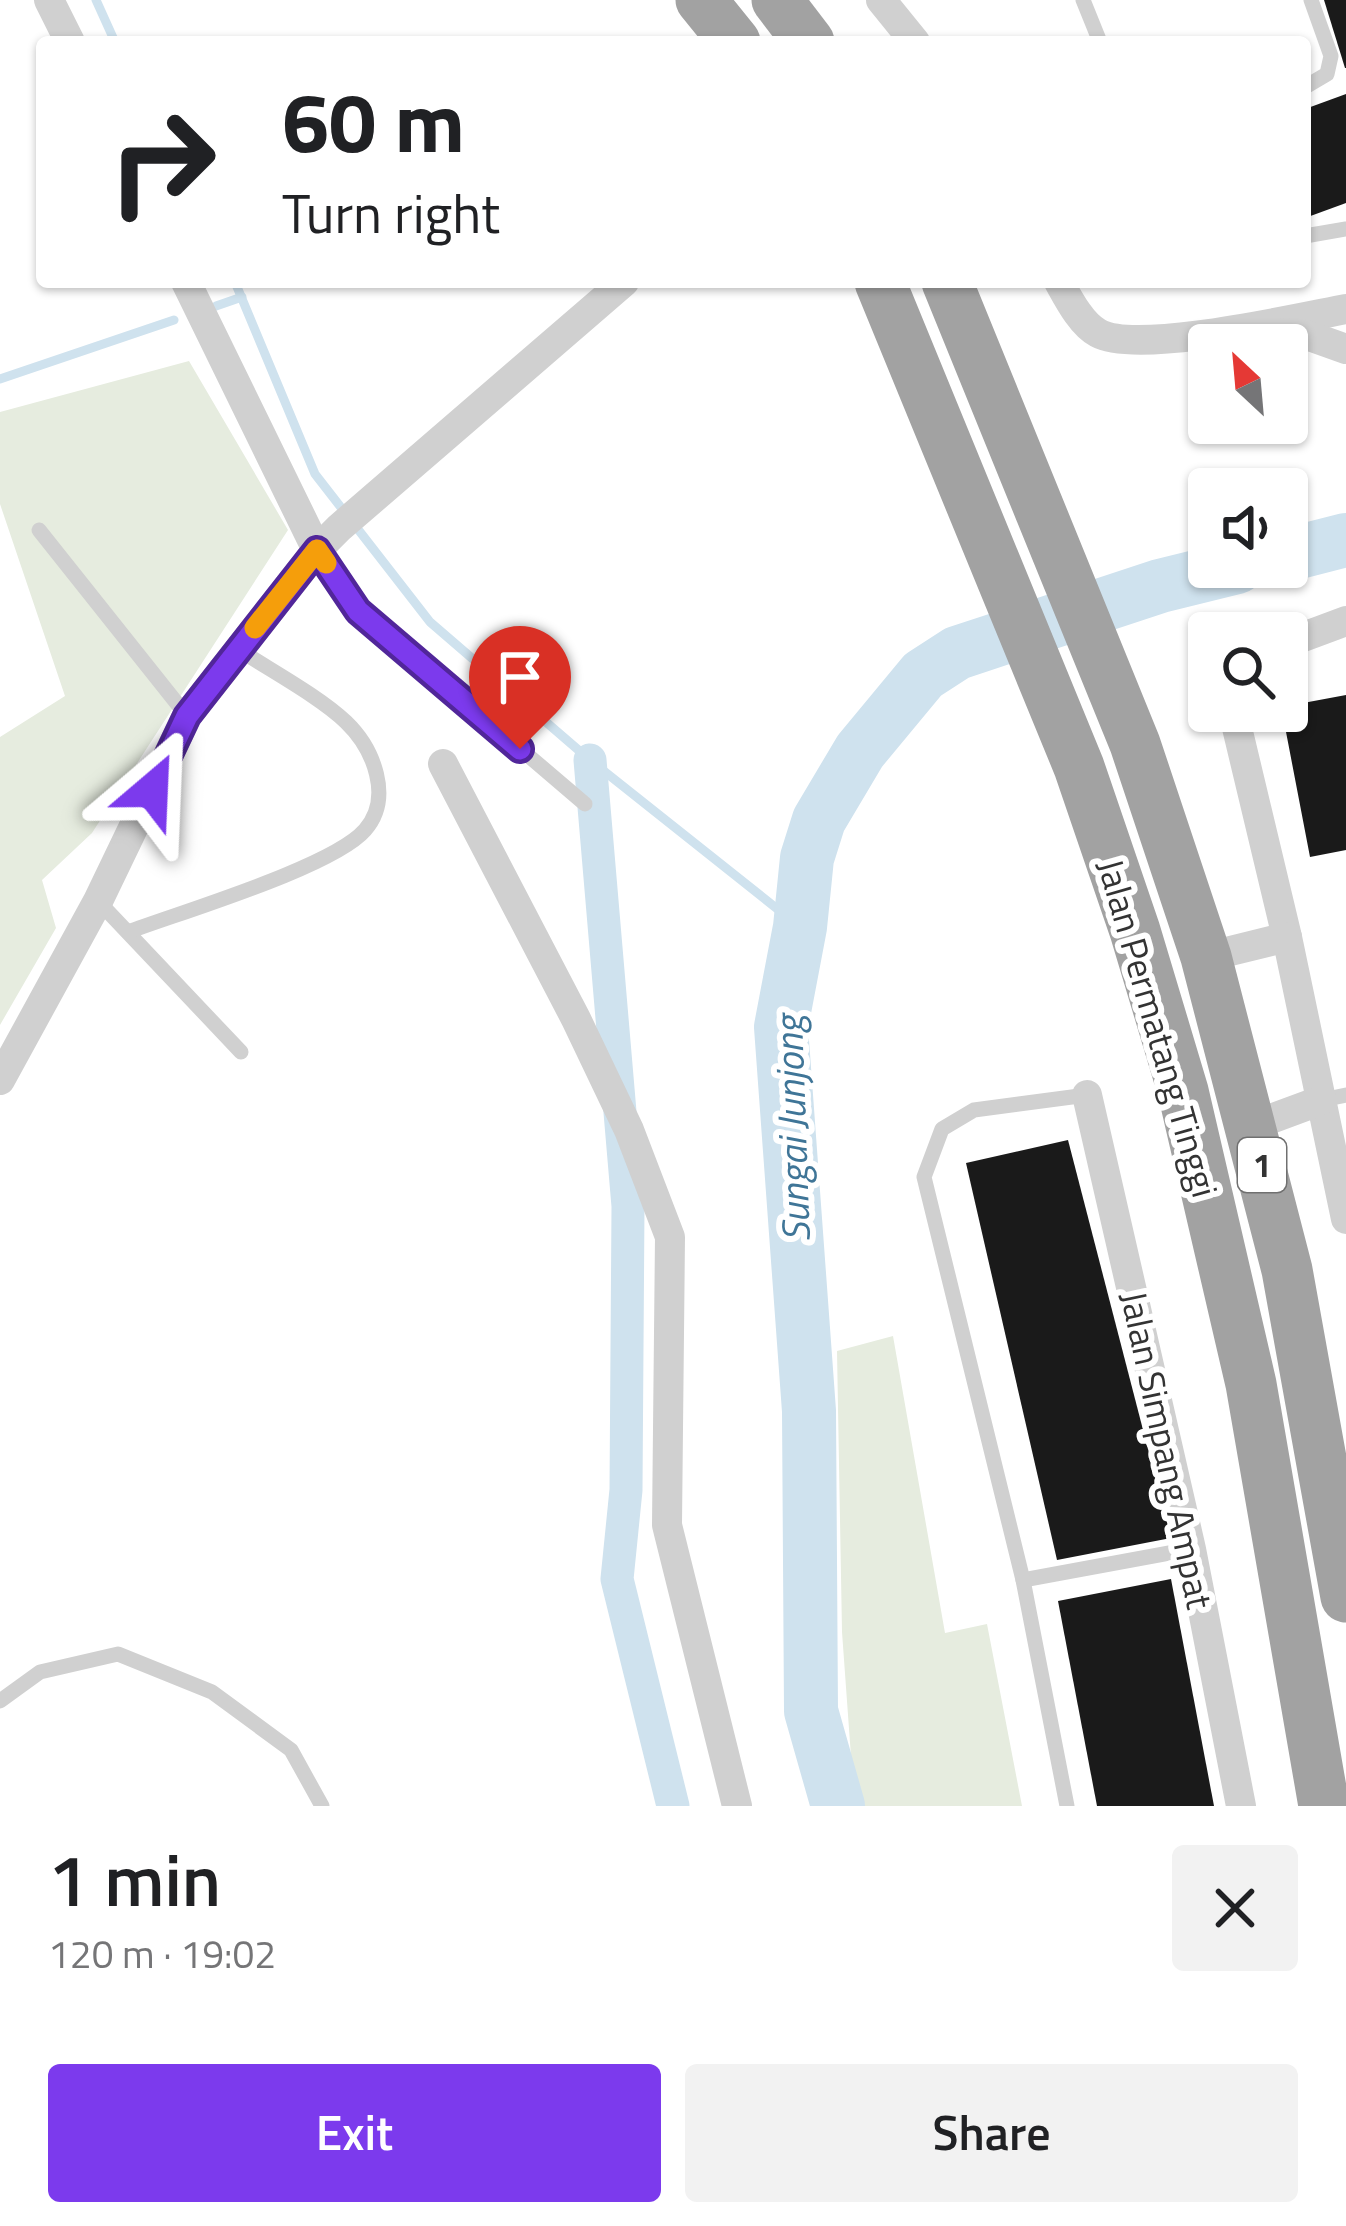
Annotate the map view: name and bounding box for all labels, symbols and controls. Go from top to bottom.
text: 60 m [282,57,465,185]
icon: right [84,84,240,240]
text: Turn right [282,172,500,254]
north arrow [1188,324,1308,444]
map controls [1188,324,1308,732]
button: sound [1188,468,1308,588]
button: search [1188,612,1308,732]
pin [469,626,571,749]
icon: arrive [487,644,553,710]
position arrow [89,727,215,853]
street label: Jalan Permatang Tinggi [1084,852,1233,1203]
water label: Sungai Junjong [758,1010,825,1243]
road number: 1 [1238,1138,1286,1192]
street label: Jalan Simpang Ampat [1107,1286,1228,1614]
text: 1 min [48,1824,221,1934]
button: close [1172,1845,1298,1971]
text: 120 m · 19:02 [48,1924,276,1983]
button: Exit [48,2064,661,2202]
button: Share [685,2064,1298,2202]

